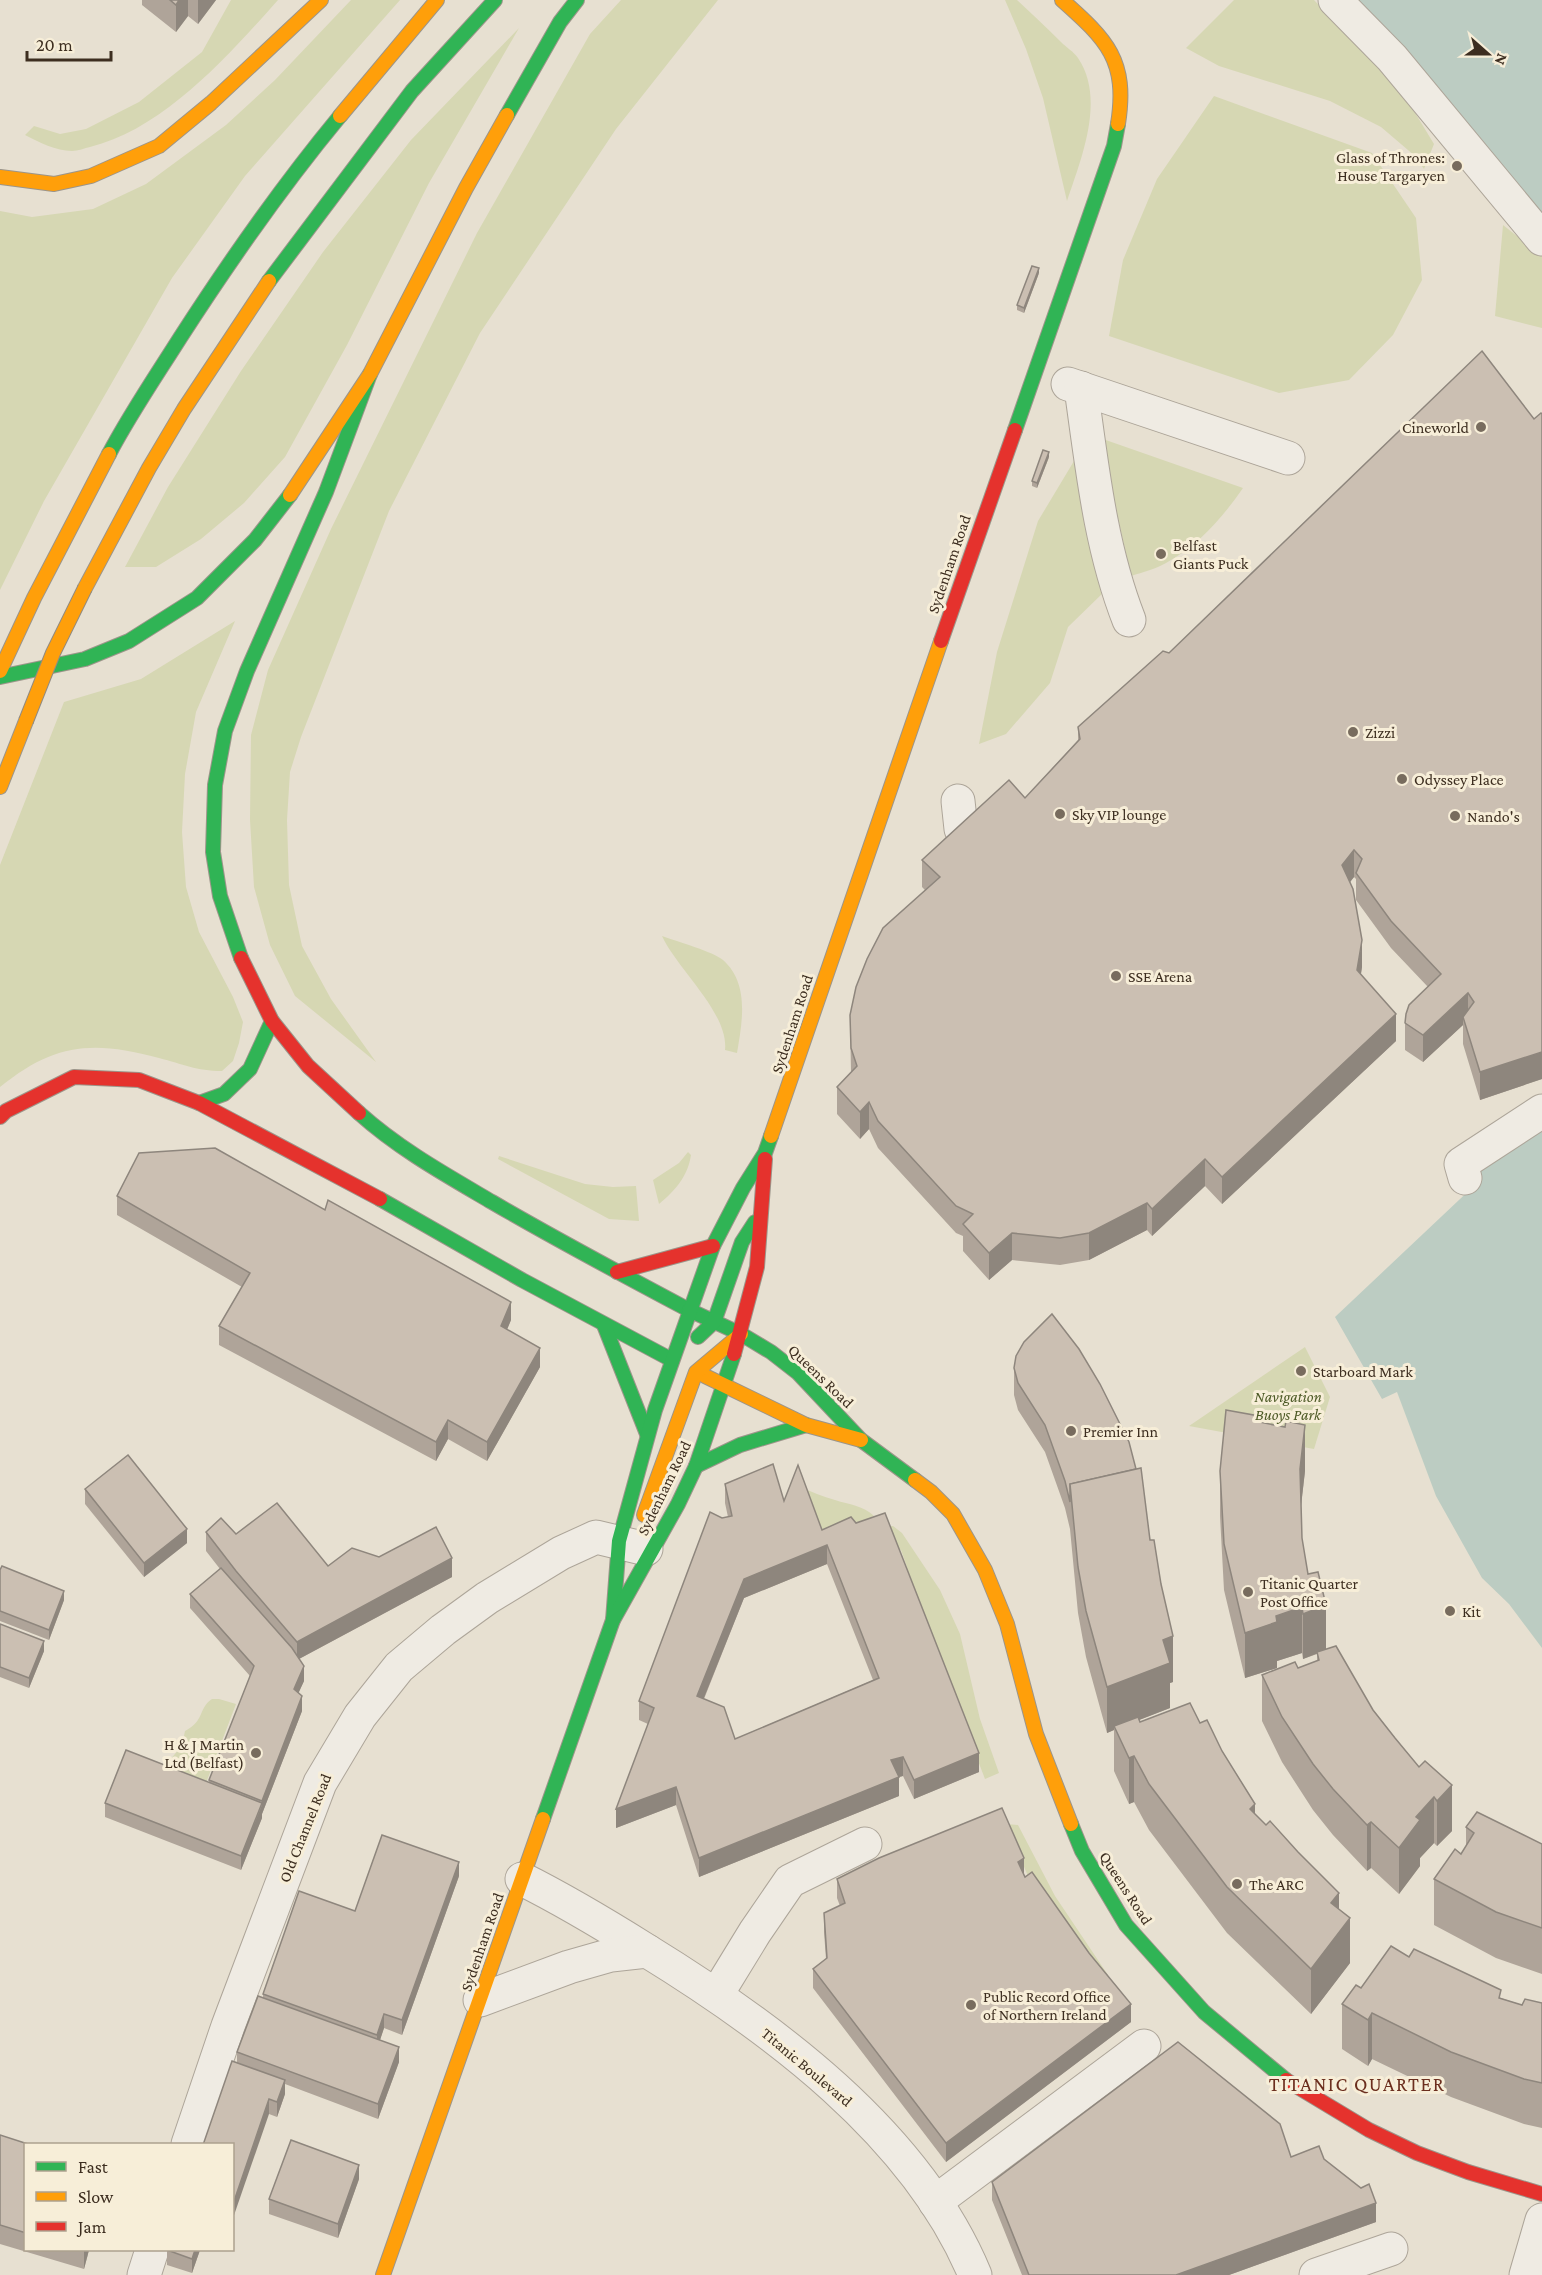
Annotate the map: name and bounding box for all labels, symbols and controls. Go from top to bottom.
scale bar [27,24,111,62]
north arrow [1458,24,1518,84]
text: 20 m [36,35,73,55]
text: N [1492,51,1511,67]
place label: Glass of Thrones: House Targaryen [1336,149,1445,185]
marker: Glass of Thrones: House Targaryen [1450,159,1464,173]
place label: Cineworld [1402,419,1470,436]
marker: Cineworld [1474,420,1488,434]
street label: Sydenham Road [924,512,975,616]
place label: Belfast Giants Puck [1173,537,1249,572]
marker: Belfast Giants Puck [1154,547,1168,561]
place label: Zizzi [1365,724,1395,741]
marker: Zizzi [1346,725,1360,739]
place label: Odyssey Place [1414,771,1504,789]
marker: Odyssey Place [1395,772,1409,786]
place label: Sky VIP lounge [1072,806,1166,824]
marker: Sky VIP lounge [1053,807,1067,821]
place label: Nando's [1467,808,1520,825]
marker: Nando's [1448,809,1462,823]
place label: SSE Arena [1128,968,1193,985]
marker: SSE Arena [1109,969,1123,983]
street label: Sydenham Road [768,972,817,1076]
street label: Queens Road [785,1341,857,1412]
place label: Starboard Mark [1313,1363,1413,1380]
marker: Starboard Mark [1294,1364,1308,1378]
park label: Navigation Buoys Park [1254,1388,1322,1424]
place label: Premier Inn [1083,1423,1159,1440]
marker: Premier Inn [1064,1424,1078,1438]
street label: Sydenham Road [634,1438,695,1538]
place label: Titanic Quarter Post Office [1260,1575,1358,1610]
marker: Titanic Quarter Post Office [1241,1585,1255,1599]
place label: Kit [1462,1603,1481,1620]
marker: Kit [1443,1604,1457,1618]
place label: H & J Martin Ltd (Belfast) [164,1736,244,1772]
marker: H & J Martin Ltd (Belfast) [249,1746,263,1760]
street label: Old Channel Road [275,1771,335,1885]
street label: Queens Road [1096,1848,1156,1928]
place label: The ARC [1249,1876,1304,1893]
marker: The ARC [1230,1877,1244,1891]
street label: Sydenham Road [457,1890,508,1994]
place label: Public Record Office of Northern Ireland [983,1988,1110,2023]
marker: Public Record Office of Northern Ireland [964,1998,978,2012]
street label: Titanic Boulevard [758,2024,856,2110]
district label: TITANIC QUARTER [1269,2073,1445,2095]
legend [24,2143,234,2251]
text: Fast [78,2157,109,2177]
text: Slow [78,2187,114,2207]
text: Jam [76,2217,107,2237]

